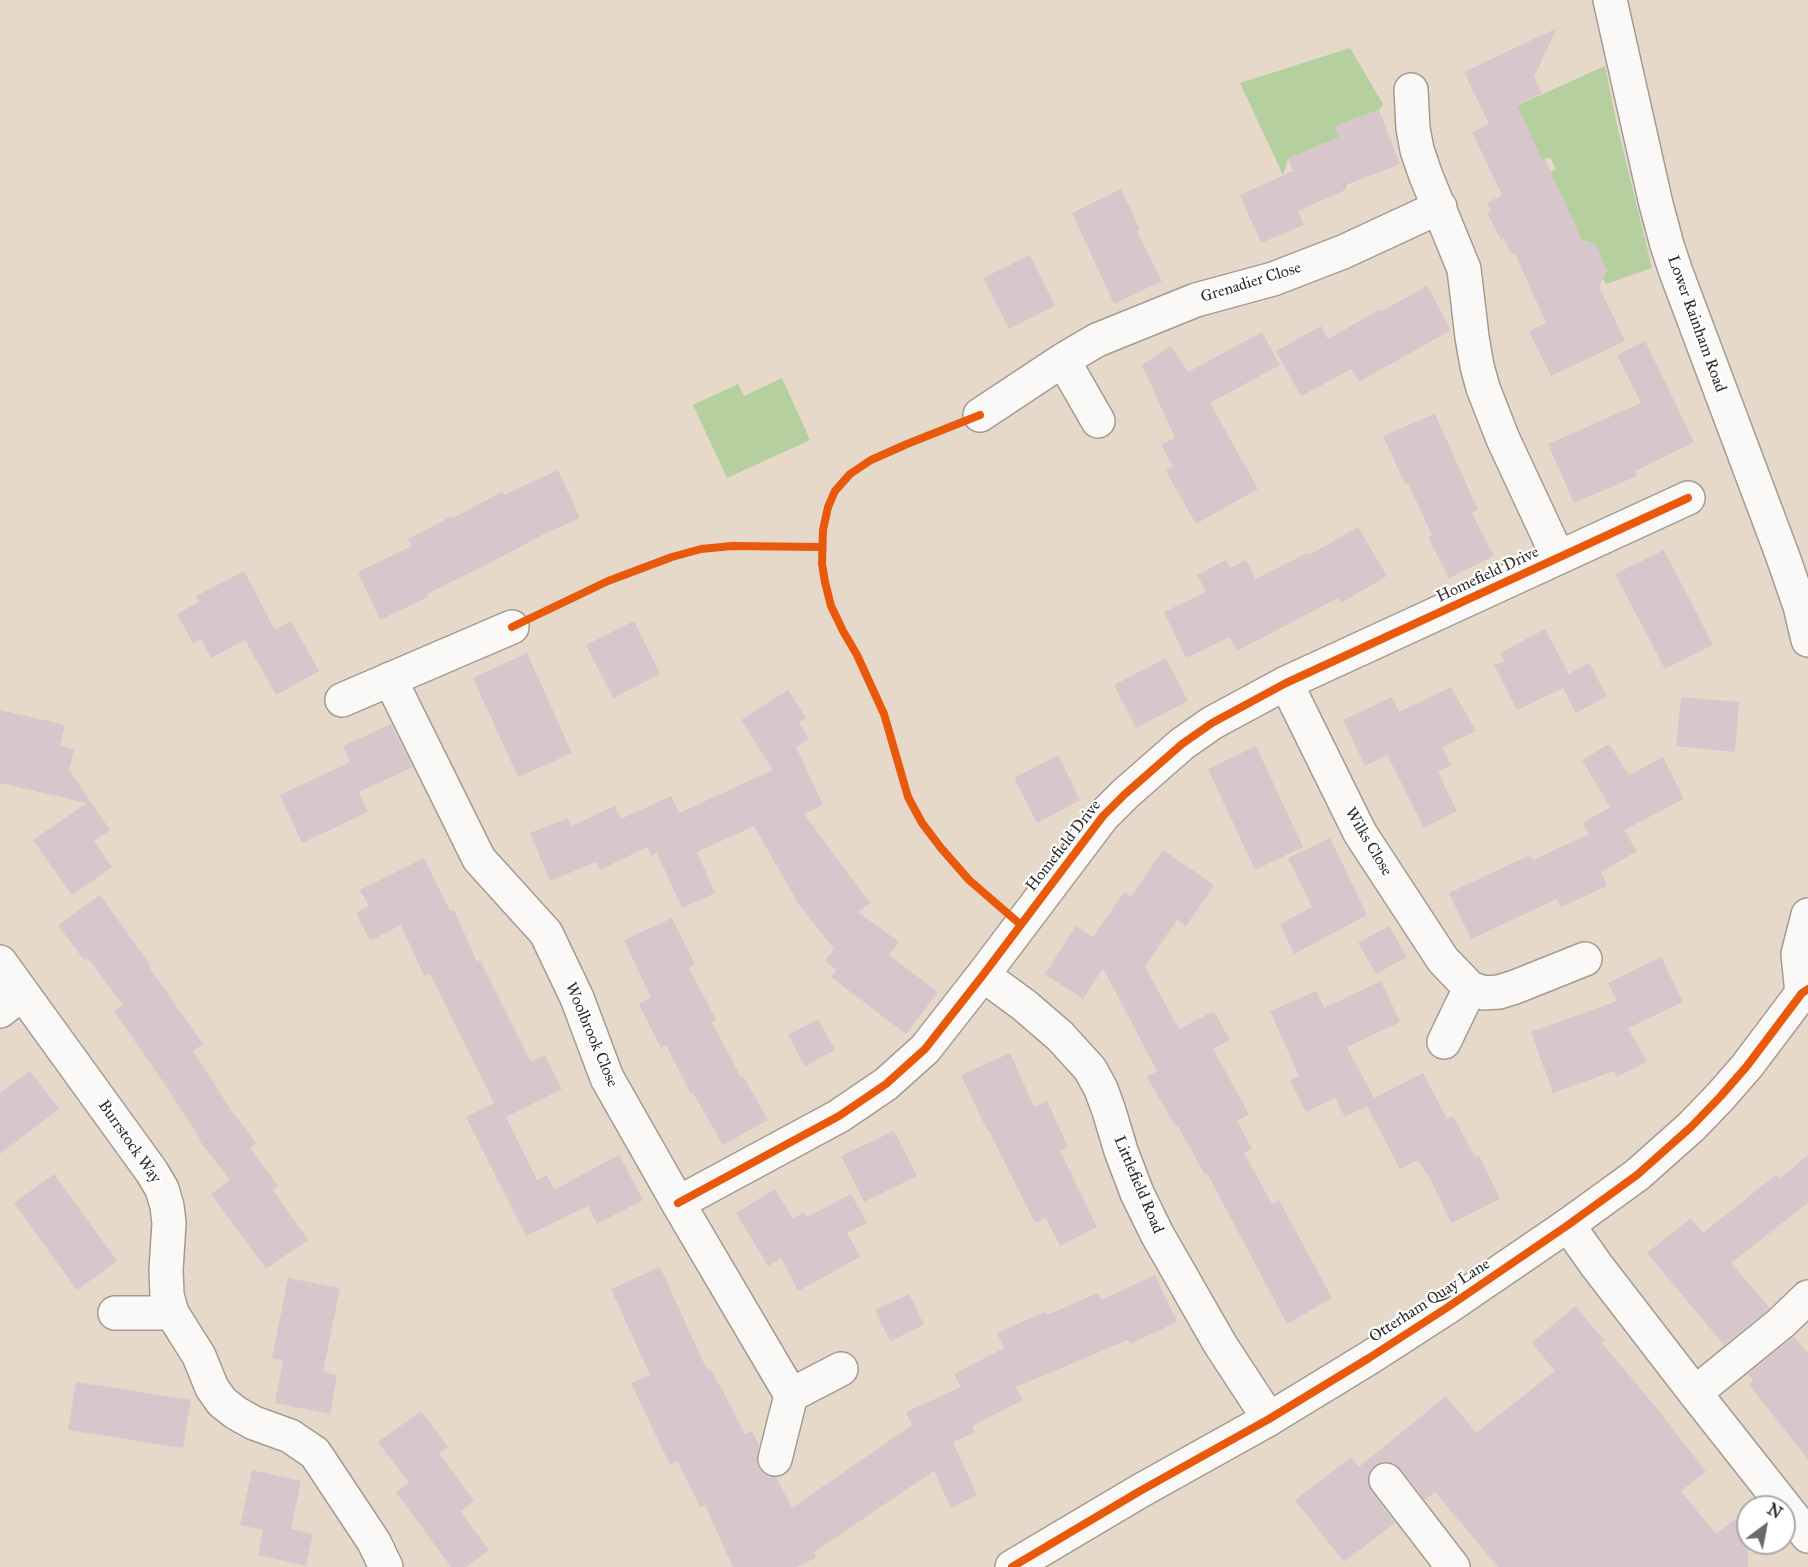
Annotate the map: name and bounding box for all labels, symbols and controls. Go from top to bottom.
street label: Lower Rainham Road [1662,253,1730,395]
street label: Grenadier Close [1198,259,1304,307]
street label: Homefield Drive [1434,543,1542,607]
street label: Homefield Drive [1022,797,1106,895]
street label: Wilks Close [1340,804,1396,880]
street label: Woolbrook Close [560,980,622,1090]
street label: Burrstock Way [93,1097,165,1187]
street label: Littlefield Road [1109,1133,1167,1237]
street label: Otterham Quay Lane [1366,1255,1494,1347]
north arrow [1736,1495,1796,1555]
text: N [1764,1499,1786,1523]

